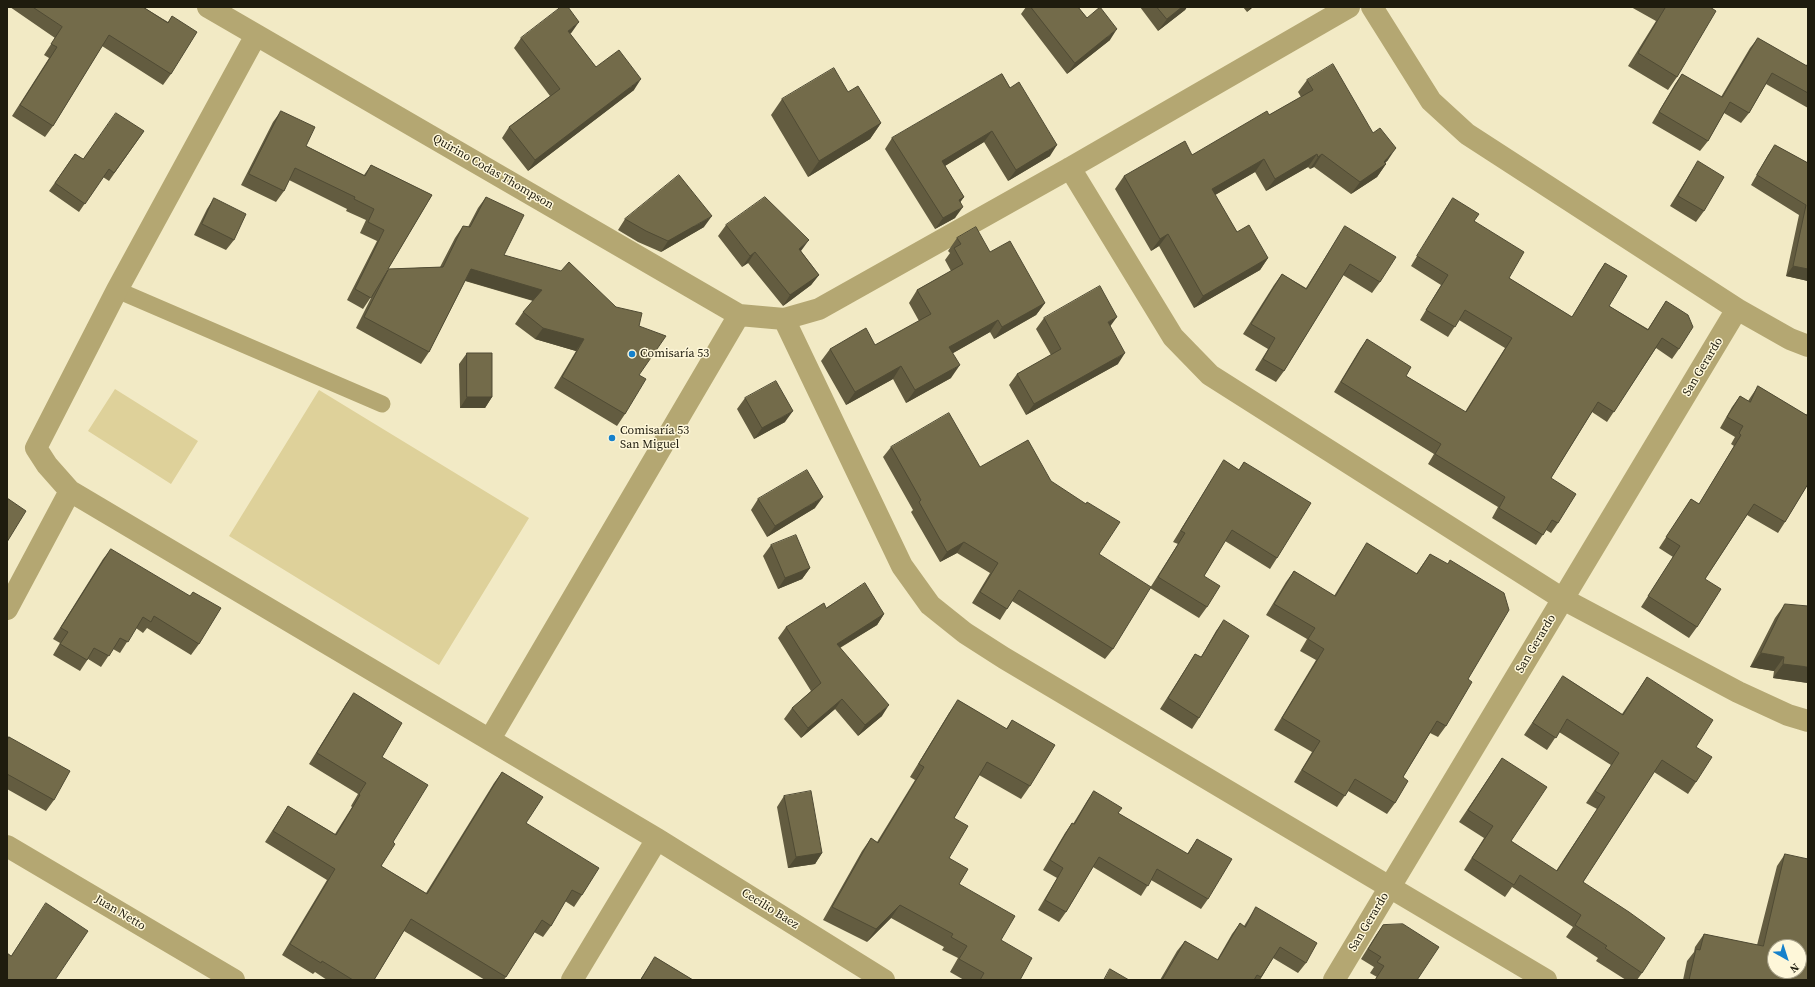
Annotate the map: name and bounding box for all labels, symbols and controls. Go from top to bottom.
street label: Quirino Codas Thompson [430,131,556,213]
street label: San Gerardo [1680,335,1726,399]
place label: Comisaría 53 [640,347,709,361]
marker: Comisaría 53 [627,349,637,359]
place label: Comisaría 53 San Miguel [620,424,689,452]
marker: Comisaría 53 San Miguel [607,433,617,443]
street label: San Gerardo [1513,612,1559,676]
street label: Cecilio Baez [739,886,801,932]
street label: San Gerardo [1346,890,1392,954]
street label: Juan Netto [92,892,148,934]
north arrow [1767,939,1807,979]
text: N [1786,960,1802,976]

